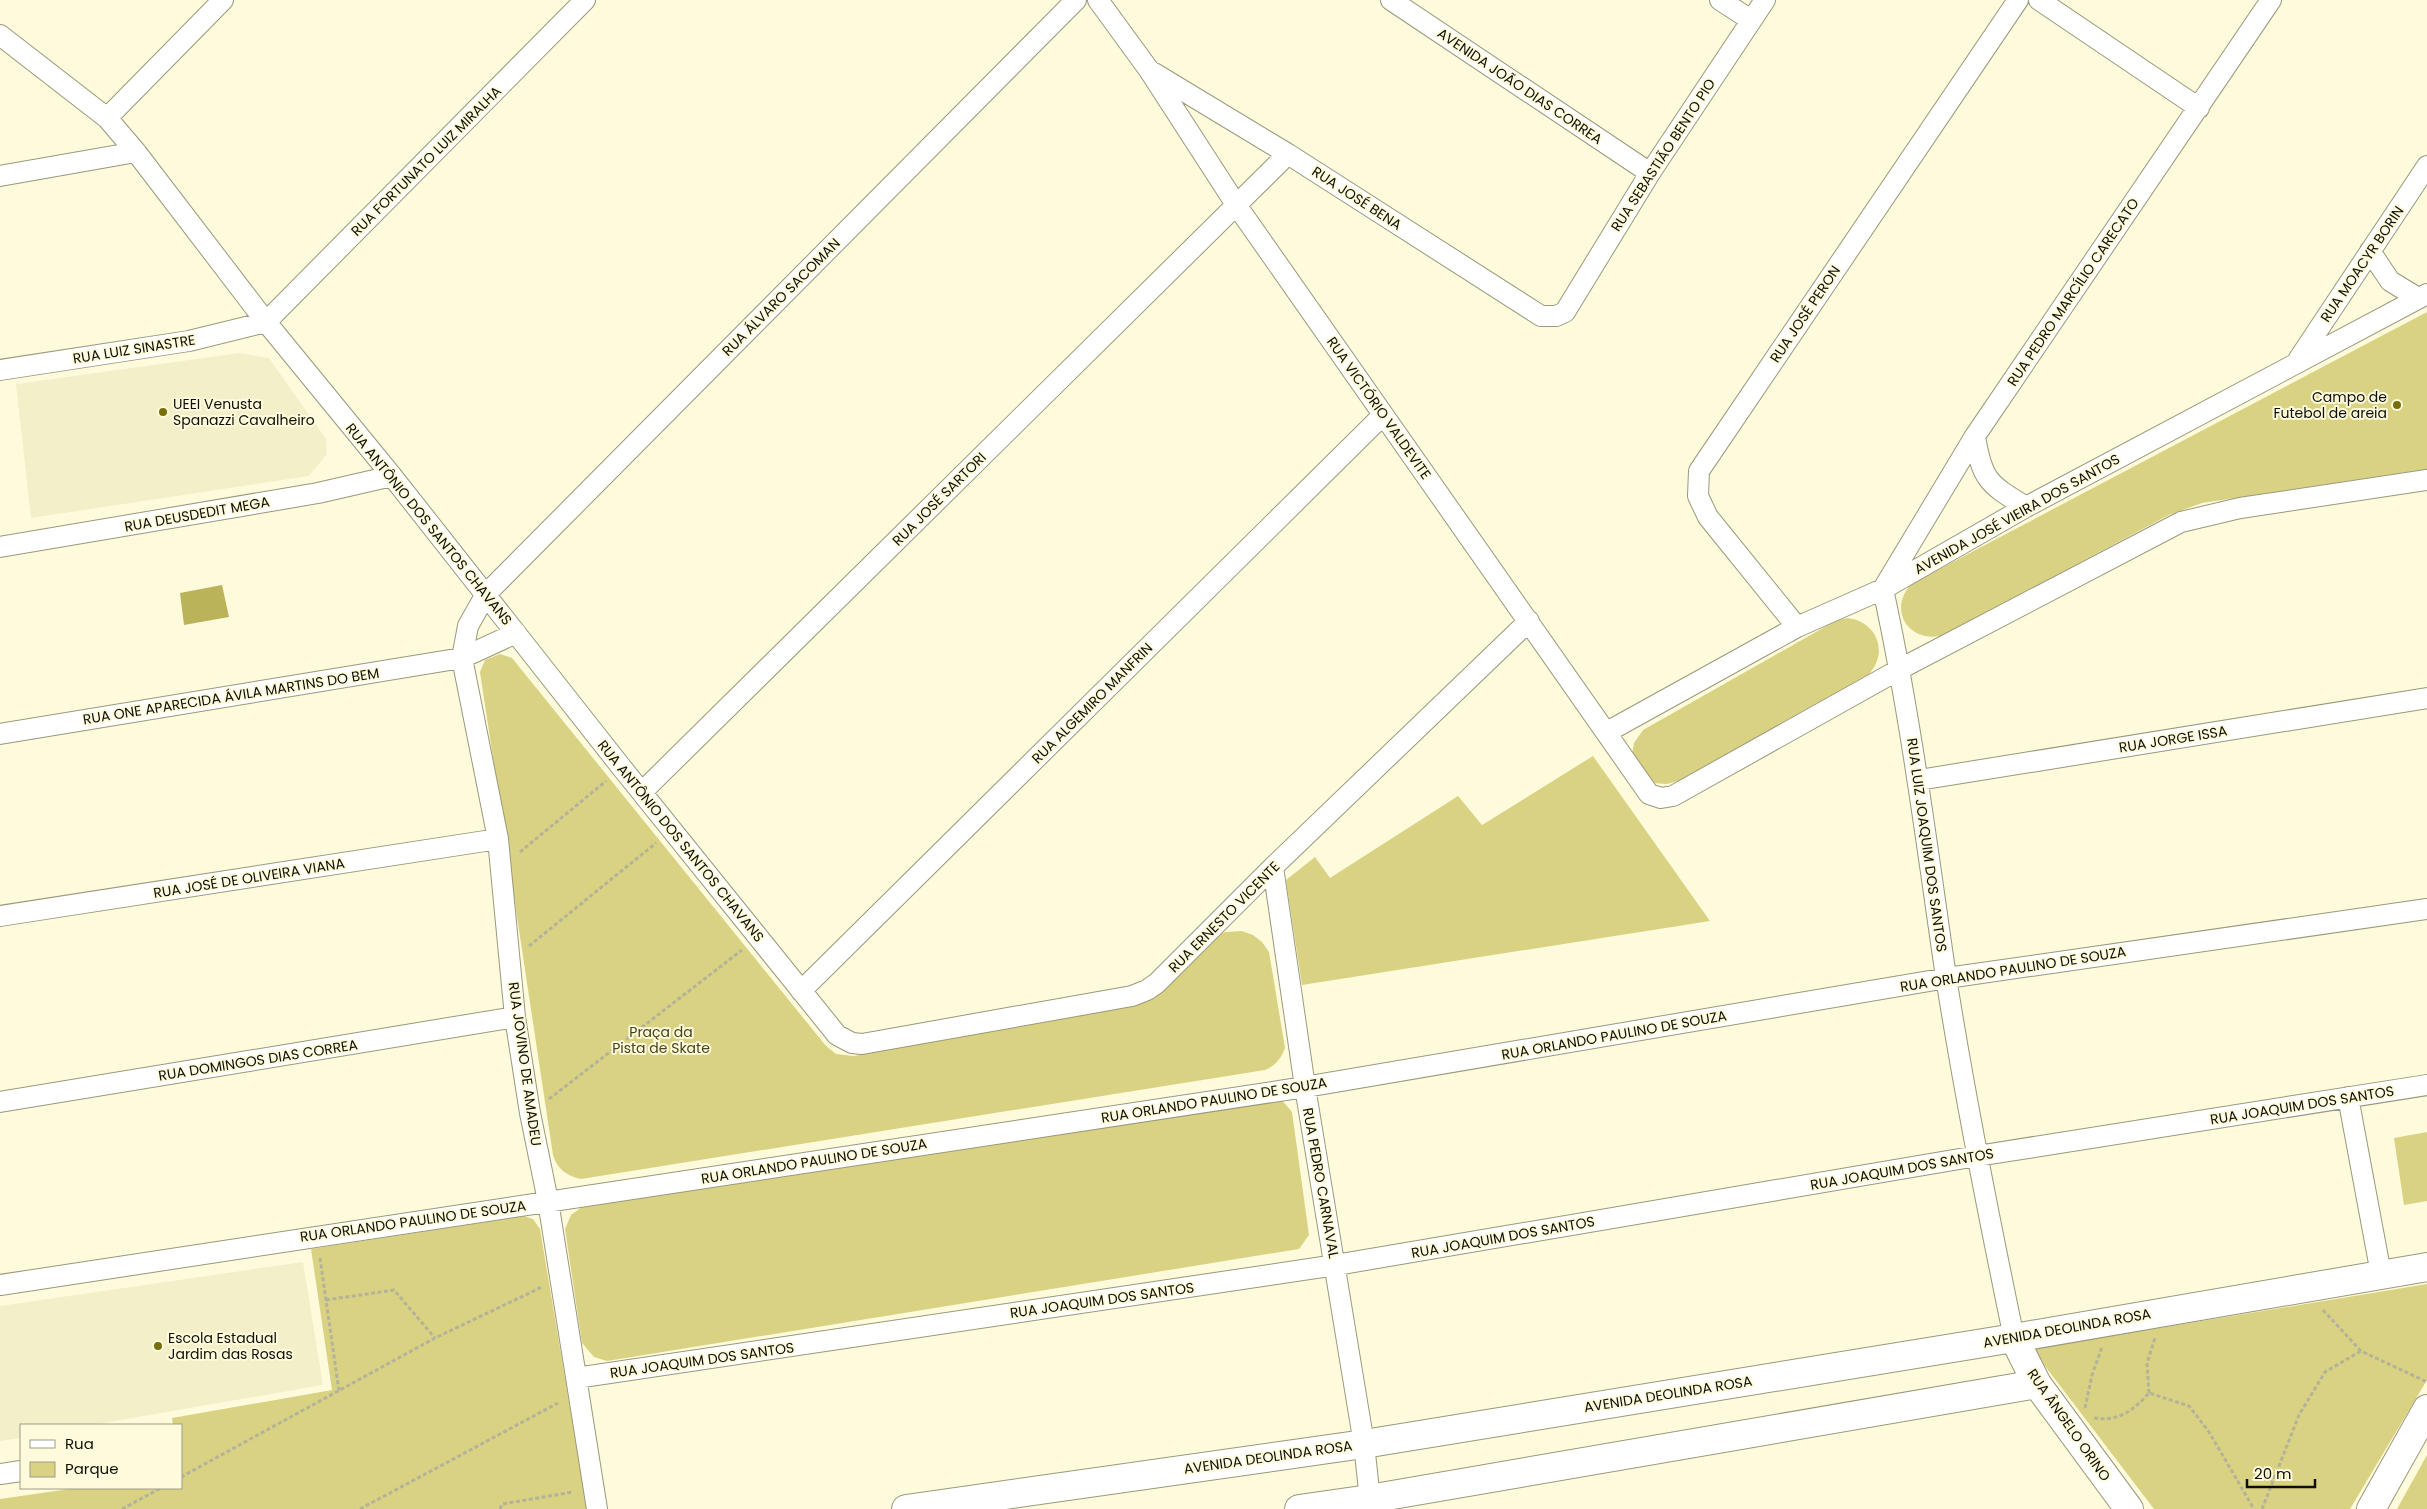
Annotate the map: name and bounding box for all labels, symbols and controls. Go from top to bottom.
street label: AVENIDA JOÃO DIAS CORREA [1433,23,1607,149]
street label: RUA SEBASTIÃO BENTO PIO [1606,75,1720,235]
street label: RUA FORTUNATO LUIZ MIRALHA [346,81,506,241]
street label: RUA JOSÉ BENA [1308,161,1406,235]
street label: RUA PEDRO MARCÍLIO CARECATO [2002,194,2144,390]
street label: RUA MOACYR BORIN [2316,202,2408,326]
street label: RUA ÁLVARO SACOMAN [718,234,844,360]
street label: RUA JOSÉ PERON [1765,261,1845,367]
street label: RUA LUIZ SINASTRE [71,329,197,369]
street label: RUA VICTÓRIO VALDEVITE [1322,333,1436,483]
place label: Campo de Futebol de areia [2273,387,2387,423]
place label: UEEI Venusta Spanazzi Cavalheiro [173,394,315,430]
marker: Campo de Futebol de areia [2391,399,2403,411]
marker: UEEI Venusta Spanazzi Cavalheiro [157,406,169,418]
street label: RUA ANTÔNIO DOS SANTOS CHAVANS [341,419,517,629]
street label: RUA JOSÉ SARTORI [888,448,990,550]
street label: AVENIDA JOSÉ VIEIRA DOS SANTOS [1911,449,2123,579]
street label: RUA DEUSDEDIT MEGA [123,491,271,537]
street label: RUA ALGEMIRO MANFRIN [1027,638,1157,768]
street label: RUA ONE APARECIDA ÁVILA MARTINS DO BEM [81,663,381,729]
street label: RUA JORGE ISSA [2118,721,2228,757]
street label: RUA ANTÔNIO DOS SANTOS CHAVANS [593,736,769,946]
street label: RUA LUIZ JOAQUIM DOS SANTOS [1902,737,1952,953]
street label: RUA JOSÉ DE OLIVEIRA VIANA [152,853,346,903]
street label: RUA ERNESTO VICENTE [1164,857,1284,977]
street label: RUA ORLANDO PAULINO DE SOUZA [1899,941,2127,997]
street label: RUA JOVINO DE AMADEU [504,981,546,1147]
street label: RUA ORLANDO PAULINO DE SOUZA [1500,1005,1728,1065]
park label: Praça da Pista de Skate [612,1022,710,1058]
street label: RUA DOMINGOS DIAS CORREA [157,1034,359,1086]
street label: RUA ORLANDO PAULINO DE SOUZA [1100,1072,1328,1128]
street label: RUA JOAQUIM DOS SANTOS [2209,1081,2395,1129]
street label: RUA PEDRO CARNAVAL [1298,1106,1344,1260]
street label: RUA ORLANDO PAULINO DE SOUZA [700,1133,928,1189]
street label: RUA JOAQUIM DOS SANTOS [1809,1143,1995,1195]
street label: RUA ORLANDO PAULINO DE SOUZA [299,1195,527,1247]
street label: RUA JOAQUIM DOS SANTOS [1410,1211,1596,1263]
street label: RUA JOAQUIM DOS SANTOS [1009,1277,1195,1323]
street label: AVENIDA DEOLINDA ROSA [1982,1303,2152,1353]
place label: Escola Estadual Jardim das Rosas [168,1328,293,1364]
street label: RUA JOAQUIM DOS SANTOS [609,1337,795,1383]
marker: Escola Estadual Jardim das Rosas [152,1340,164,1352]
street label: RUA ÂNGELO ORINO [2023,1365,2115,1485]
street label: AVENIDA DEOLINDA ROSA [1582,1371,1754,1417]
legend [20,1424,182,1489]
text: Rua [65,1433,94,1454]
street label: AVENIDA DEOLINDA ROSA [1182,1435,1354,1479]
scale bar [2247,1456,2314,1488]
text: Parque [65,1458,118,1479]
text: 20 m [2254,1463,2292,1484]

